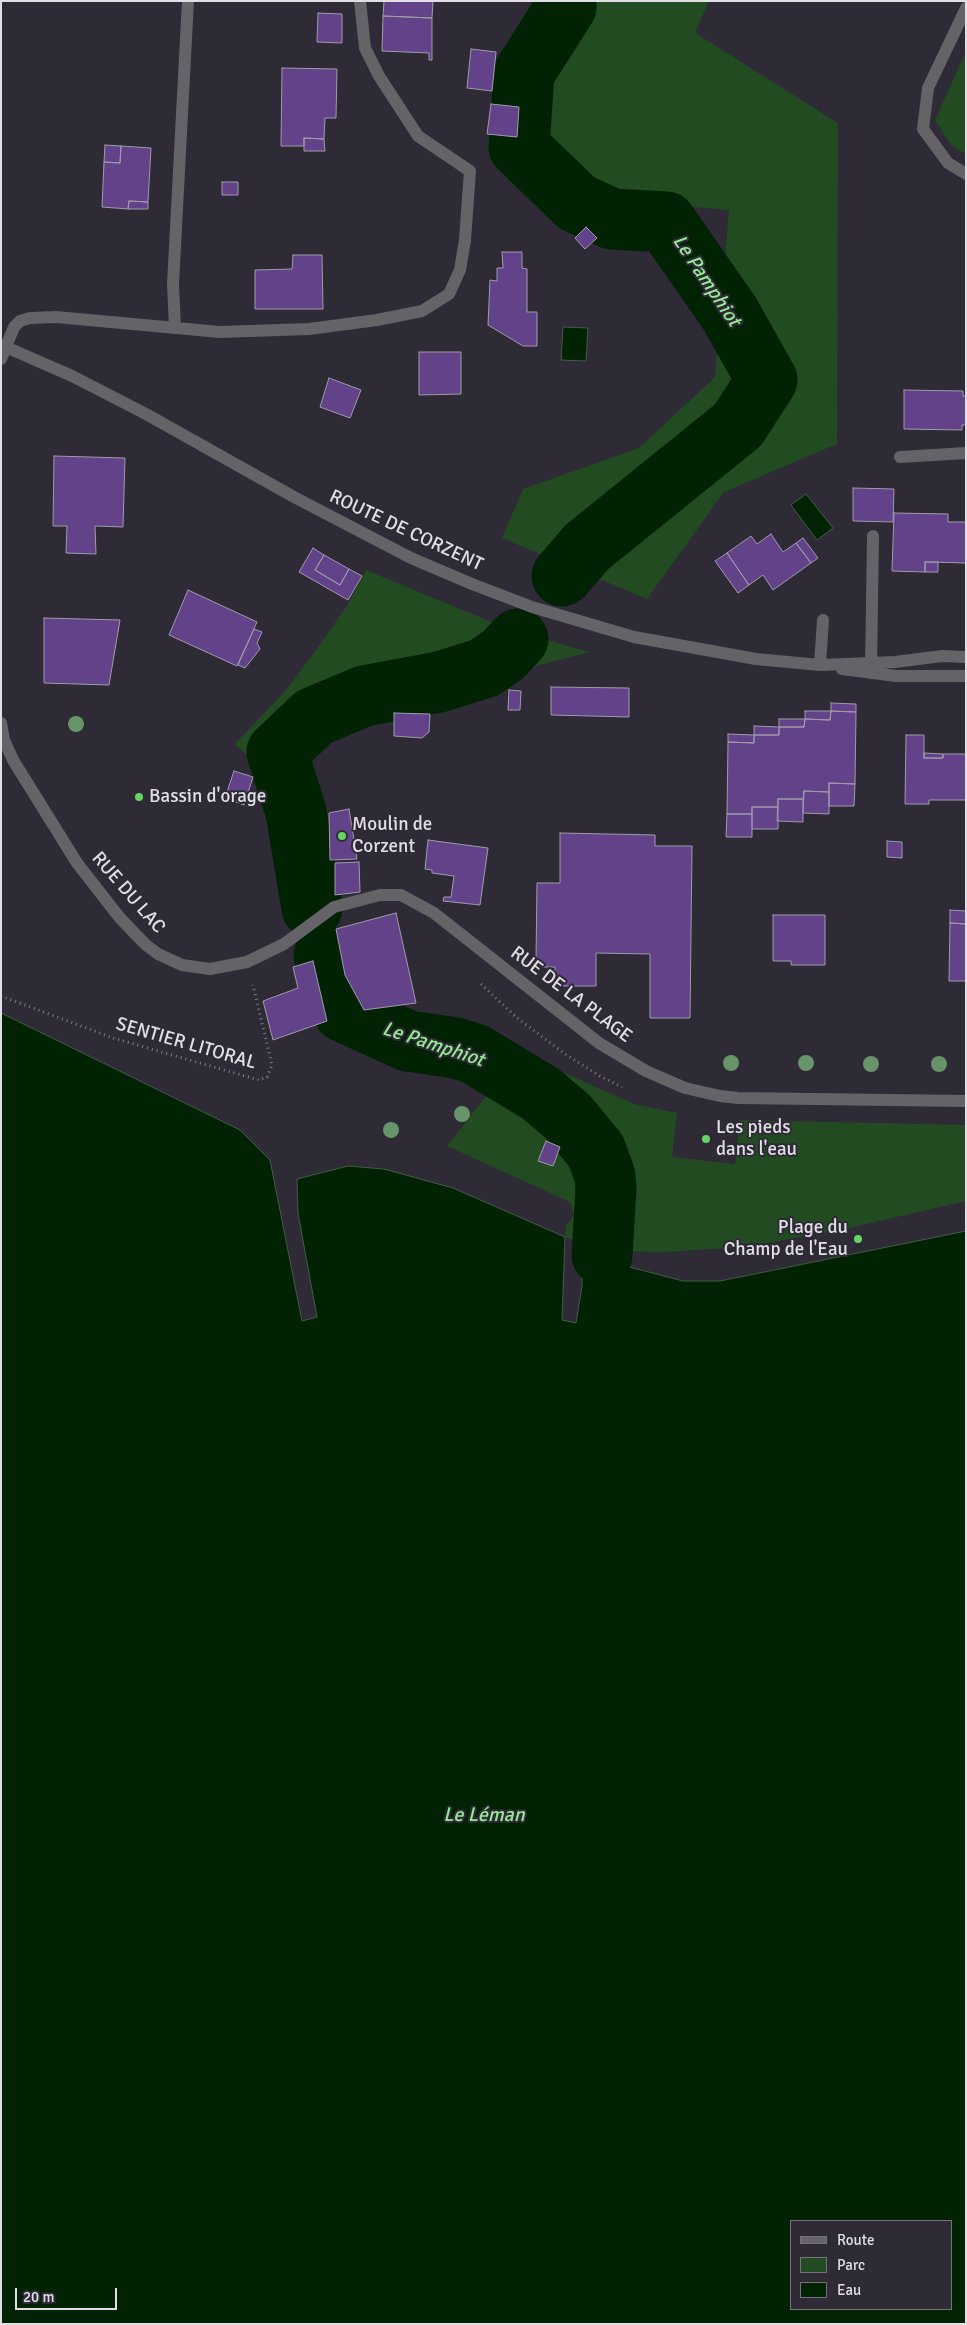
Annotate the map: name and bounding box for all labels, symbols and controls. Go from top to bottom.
water label: Le Pamphiot [667,231,745,331]
street label: ROUTE DE CORZENT [326,485,486,577]
place label: Bassin d'orage [149,786,266,808]
marker: Bassin d'orage [133,791,145,803]
place label: Moulin de Corzent [352,814,432,858]
marker: Moulin de Corzent [336,830,348,842]
street label: RUE DU LAC [86,848,170,938]
street label: RUE DE LA PLAGE [506,942,636,1048]
street label: SENTIER LITORAL [113,1013,259,1075]
water label: Le Pamphiot [379,1017,487,1073]
place label: Les pieds dans l'eau [716,1117,797,1161]
marker: Les pieds dans l'eau [700,1133,712,1145]
place label: Plage du Champ de l'Eau [724,1217,848,1261]
marker: Plage du Champ de l'Eau [852,1233,864,1245]
water label: Le Léman [443,1804,525,1828]
legend [790,2220,952,2310]
text: Route [837,2231,874,2249]
text: Parc [837,2256,865,2274]
scale bar [18,2278,120,2310]
text: Eau [837,2281,861,2299]
text: 20 m [23,2288,54,2306]

